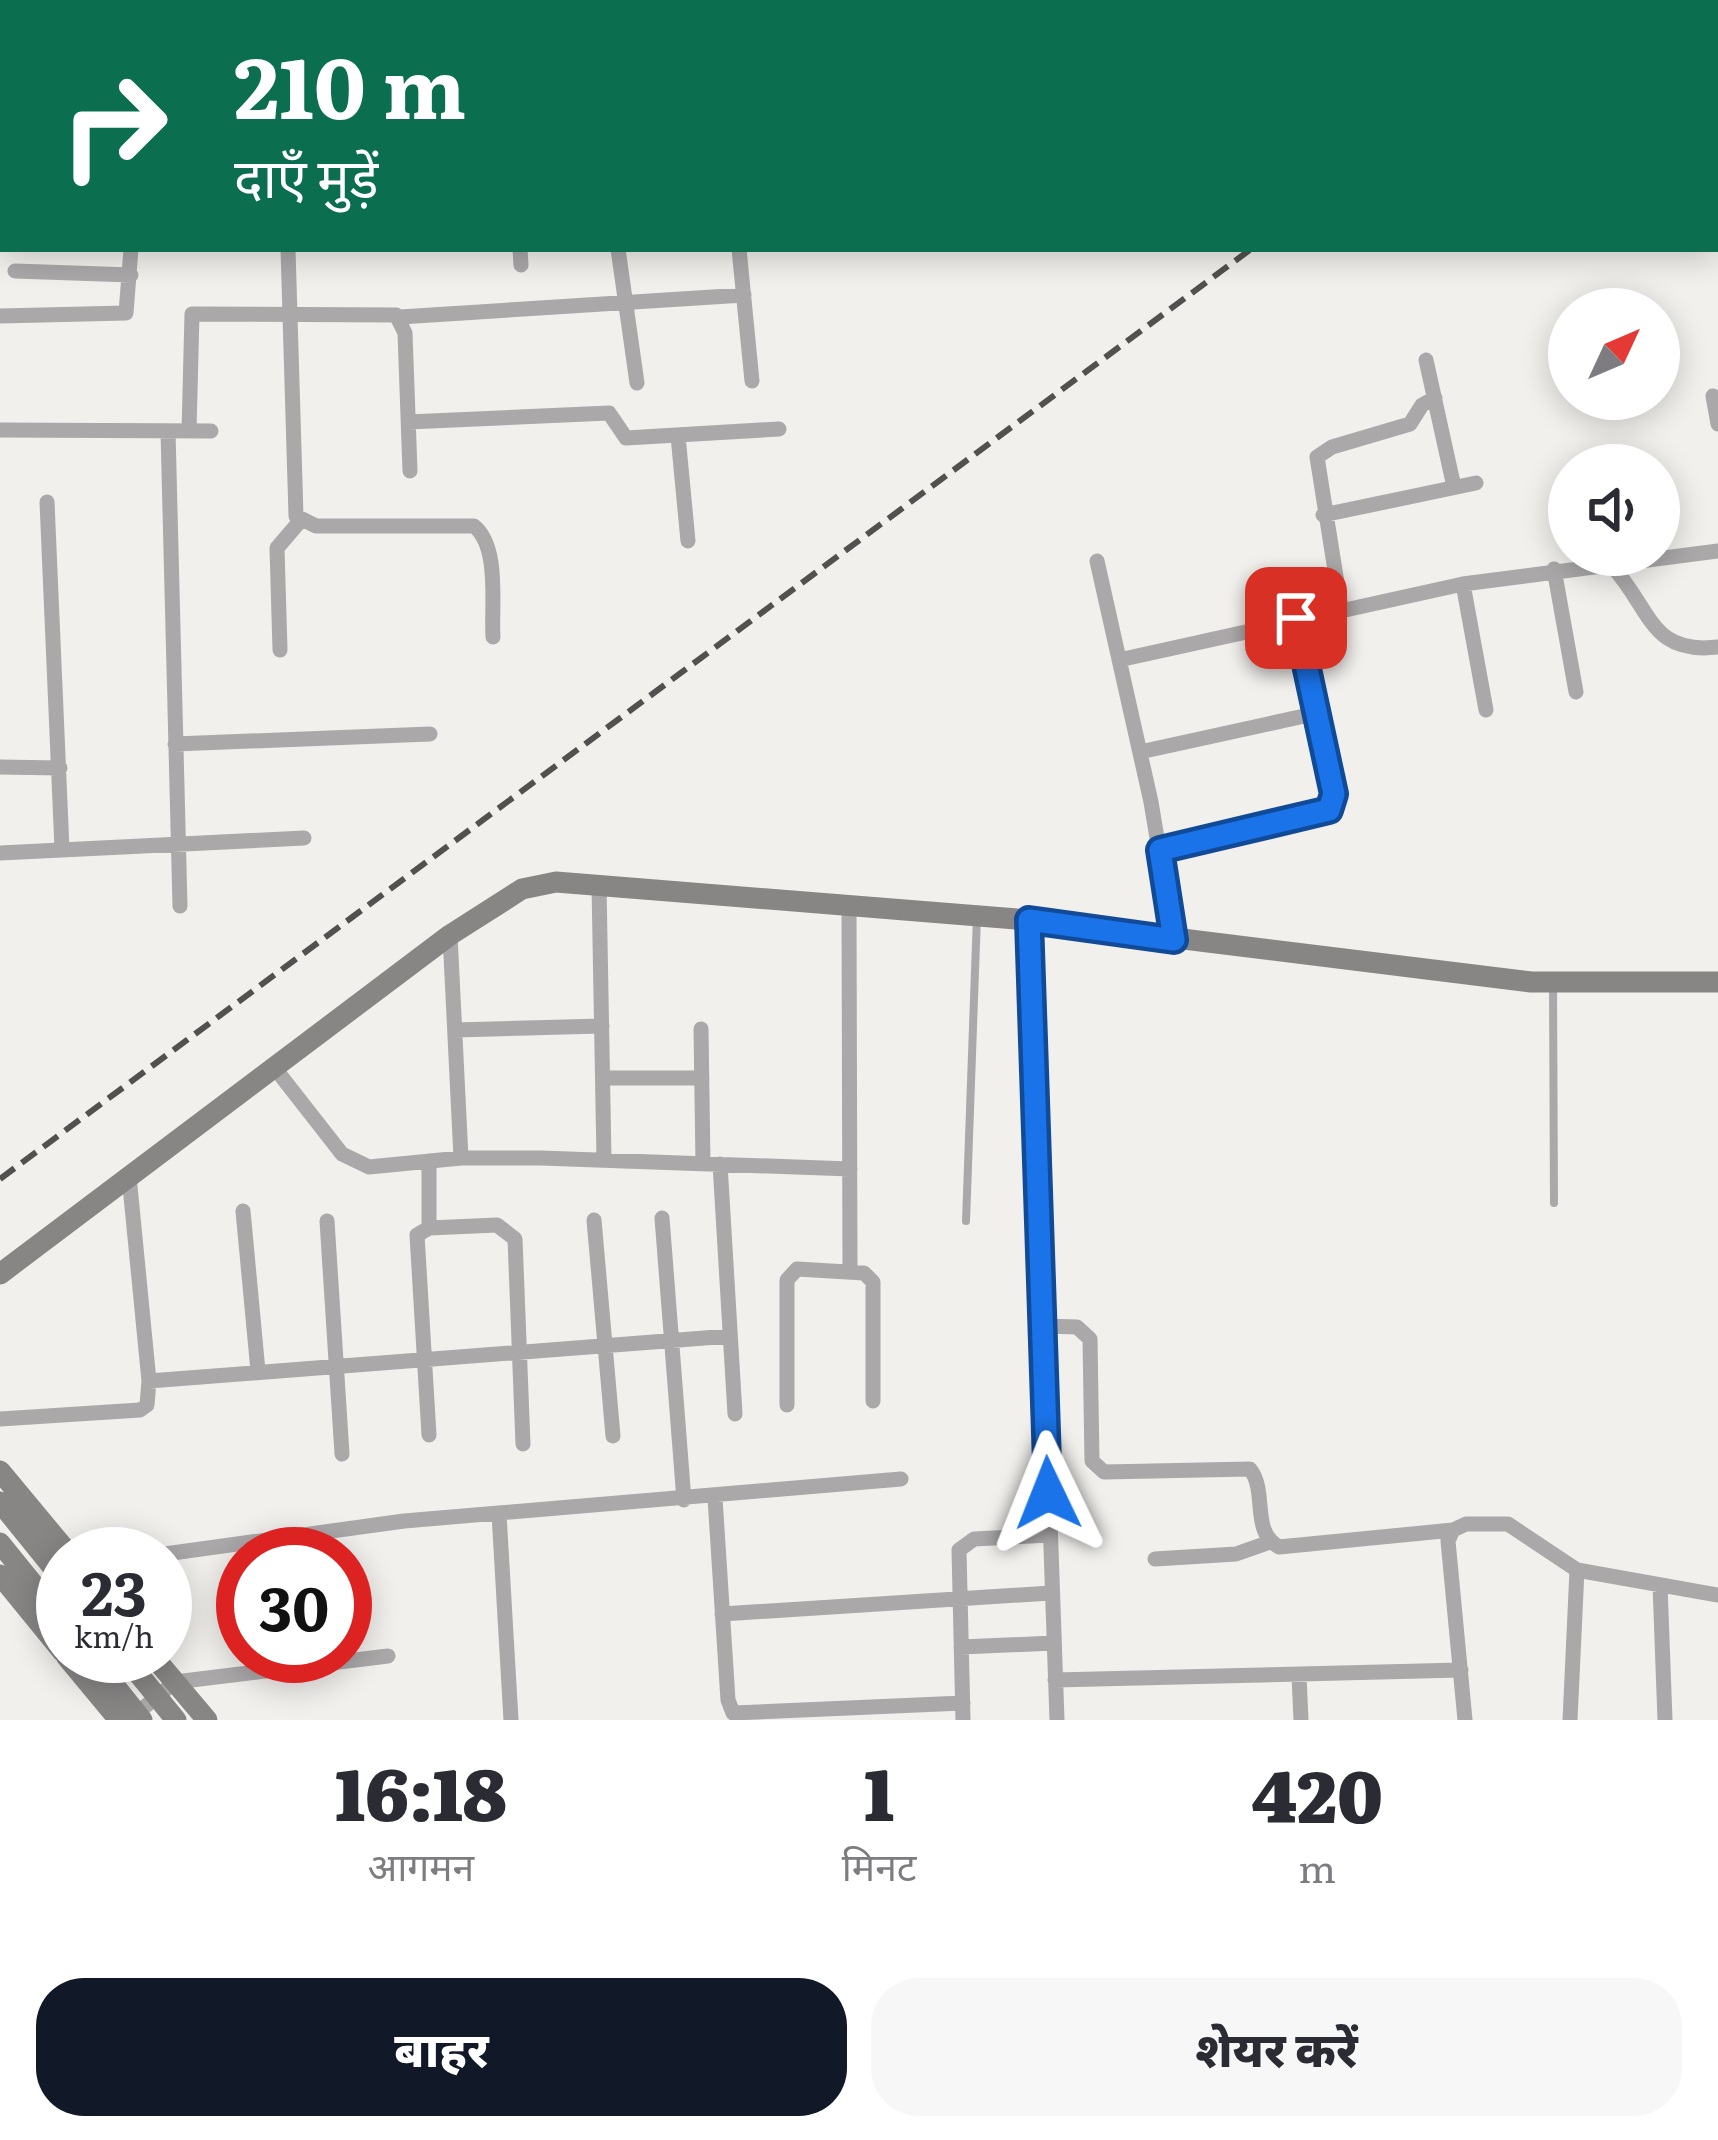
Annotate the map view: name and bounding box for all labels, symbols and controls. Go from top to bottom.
text: 210 m [234,20,466,145]
icon: right [36,48,192,204]
text: दाएँ मुड़ें [234,134,379,215]
north arrow [1548,288,1680,420]
map controls [1548,288,1680,576]
button: sound [1548,444,1680,576]
pin [1245,567,1347,669]
icon: arrive [1263,585,1329,651]
position arrow [985,1430,1111,1556]
speed limit sign: 30 [216,1527,372,1683]
text: 23 [81,1545,147,1634]
text: km/h [74,1613,154,1657]
text: 16:18 [335,1736,507,1843]
text: 1 [864,1736,894,1843]
text: 420 [1251,1738,1383,1845]
text: आगमन [367,1835,474,1893]
text: मिनट [842,1835,917,1893]
text: m [1298,1837,1336,1895]
button: बाहर [36,1978,847,2116]
button: शेयर करें [871,1978,1682,2116]

